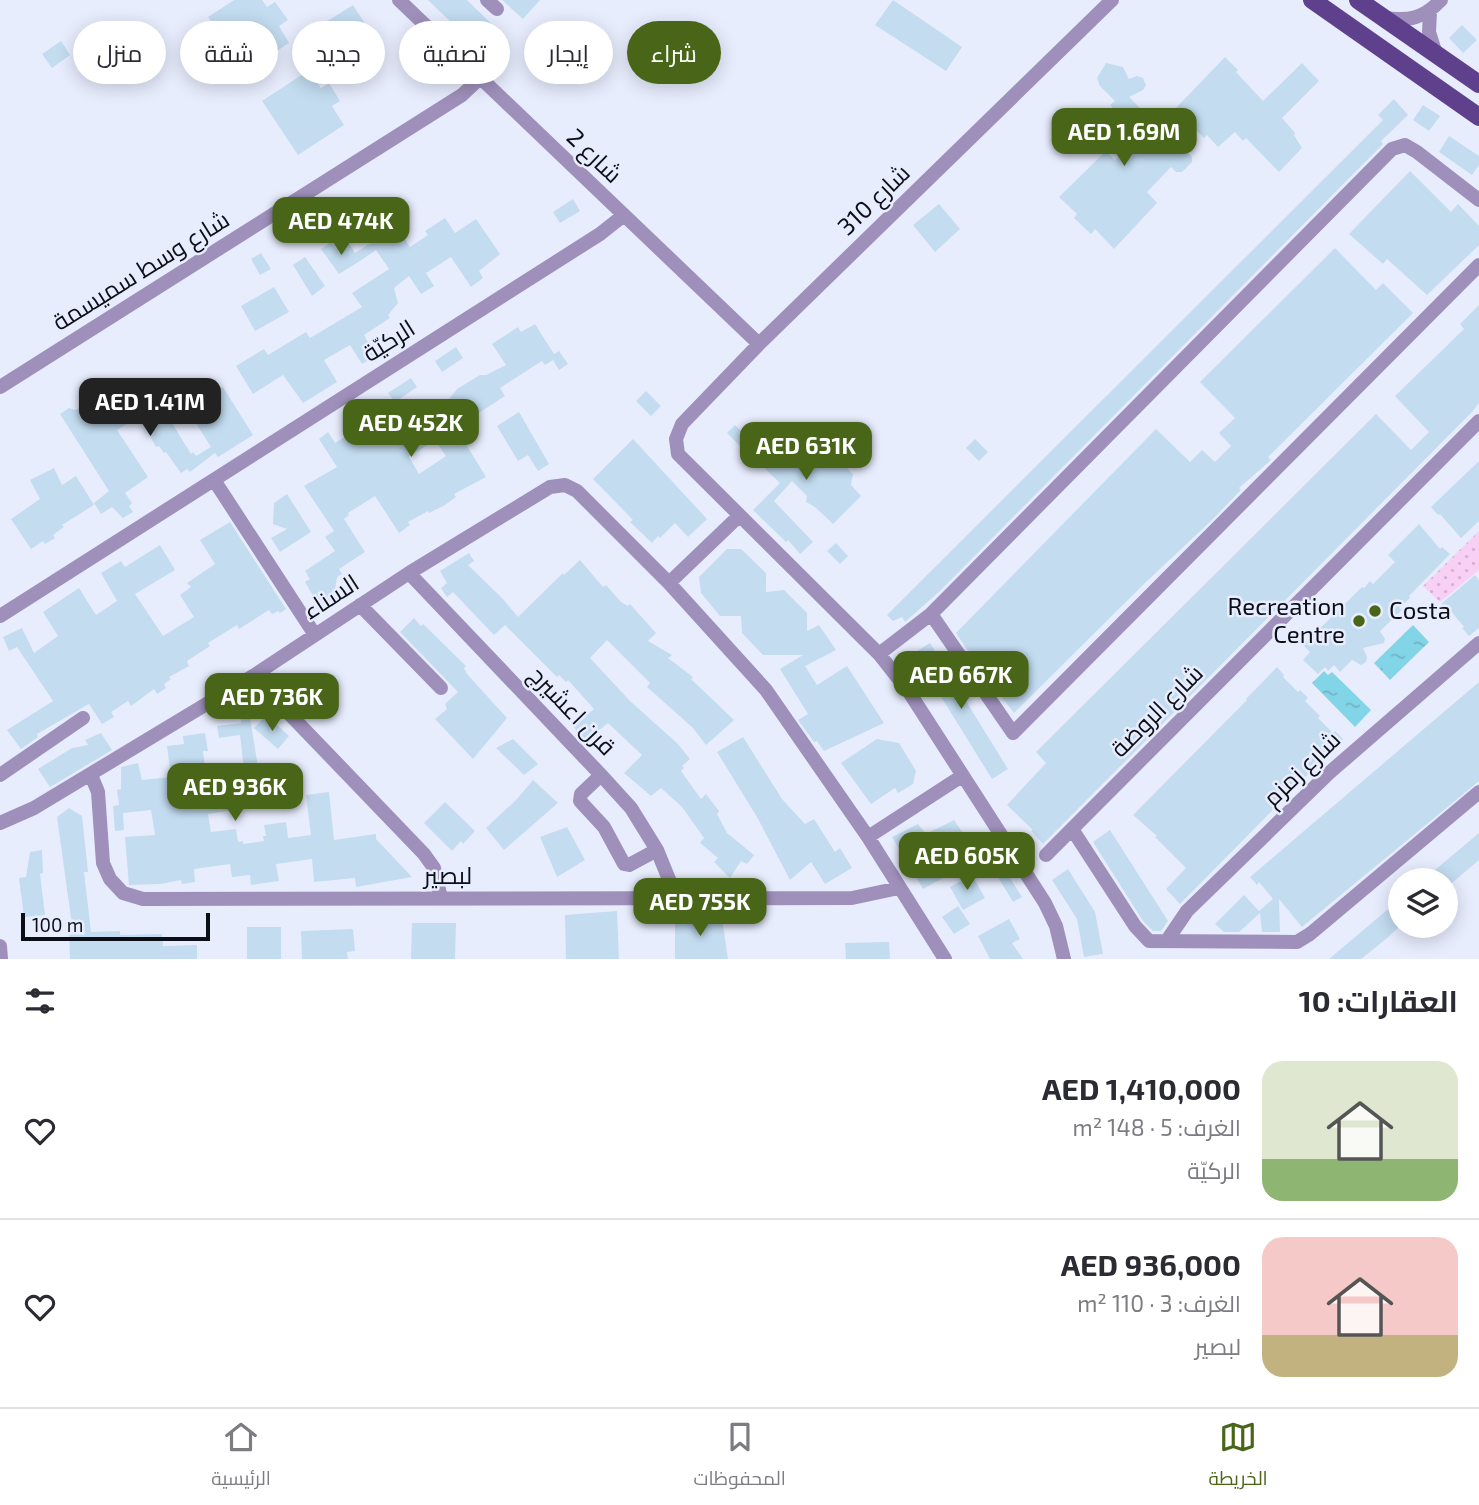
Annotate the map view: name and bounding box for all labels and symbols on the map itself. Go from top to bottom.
pin: AED 1.69M [1044,108,1204,168]
street label: شارع 2 [559,122,629,190]
street label: شارع 310 [831,158,917,242]
pin: AED 474K [269,198,413,257]
street label: شارع وسط سميسمة [46,204,236,338]
street label: الركيّة [357,313,420,367]
pin: AED 1.41M [70,378,230,438]
pin: AED 452K [339,400,483,459]
pin: AED 631K [734,422,878,482]
street label: السناء [297,567,364,624]
place label: Recreation Centre [1228,591,1345,648]
place label: Costa [1389,595,1451,624]
marker: Costa [1367,603,1383,619]
marker: Recreation Centre [1351,613,1367,629]
pin: AED 667K [889,652,1033,711]
street label: شارع الروضة [1104,658,1210,764]
street label: قرن اعشيرج [521,659,623,763]
pin: AED 736K [200,674,344,733]
street label: شارع زمزم [1256,724,1348,814]
pin: AED 936K [163,764,307,823]
pin: AED 605K [895,832,1039,892]
street label: لبصير [422,860,472,889]
pin: AED 755K [628,878,772,938]
scale bar [21,910,210,942]

